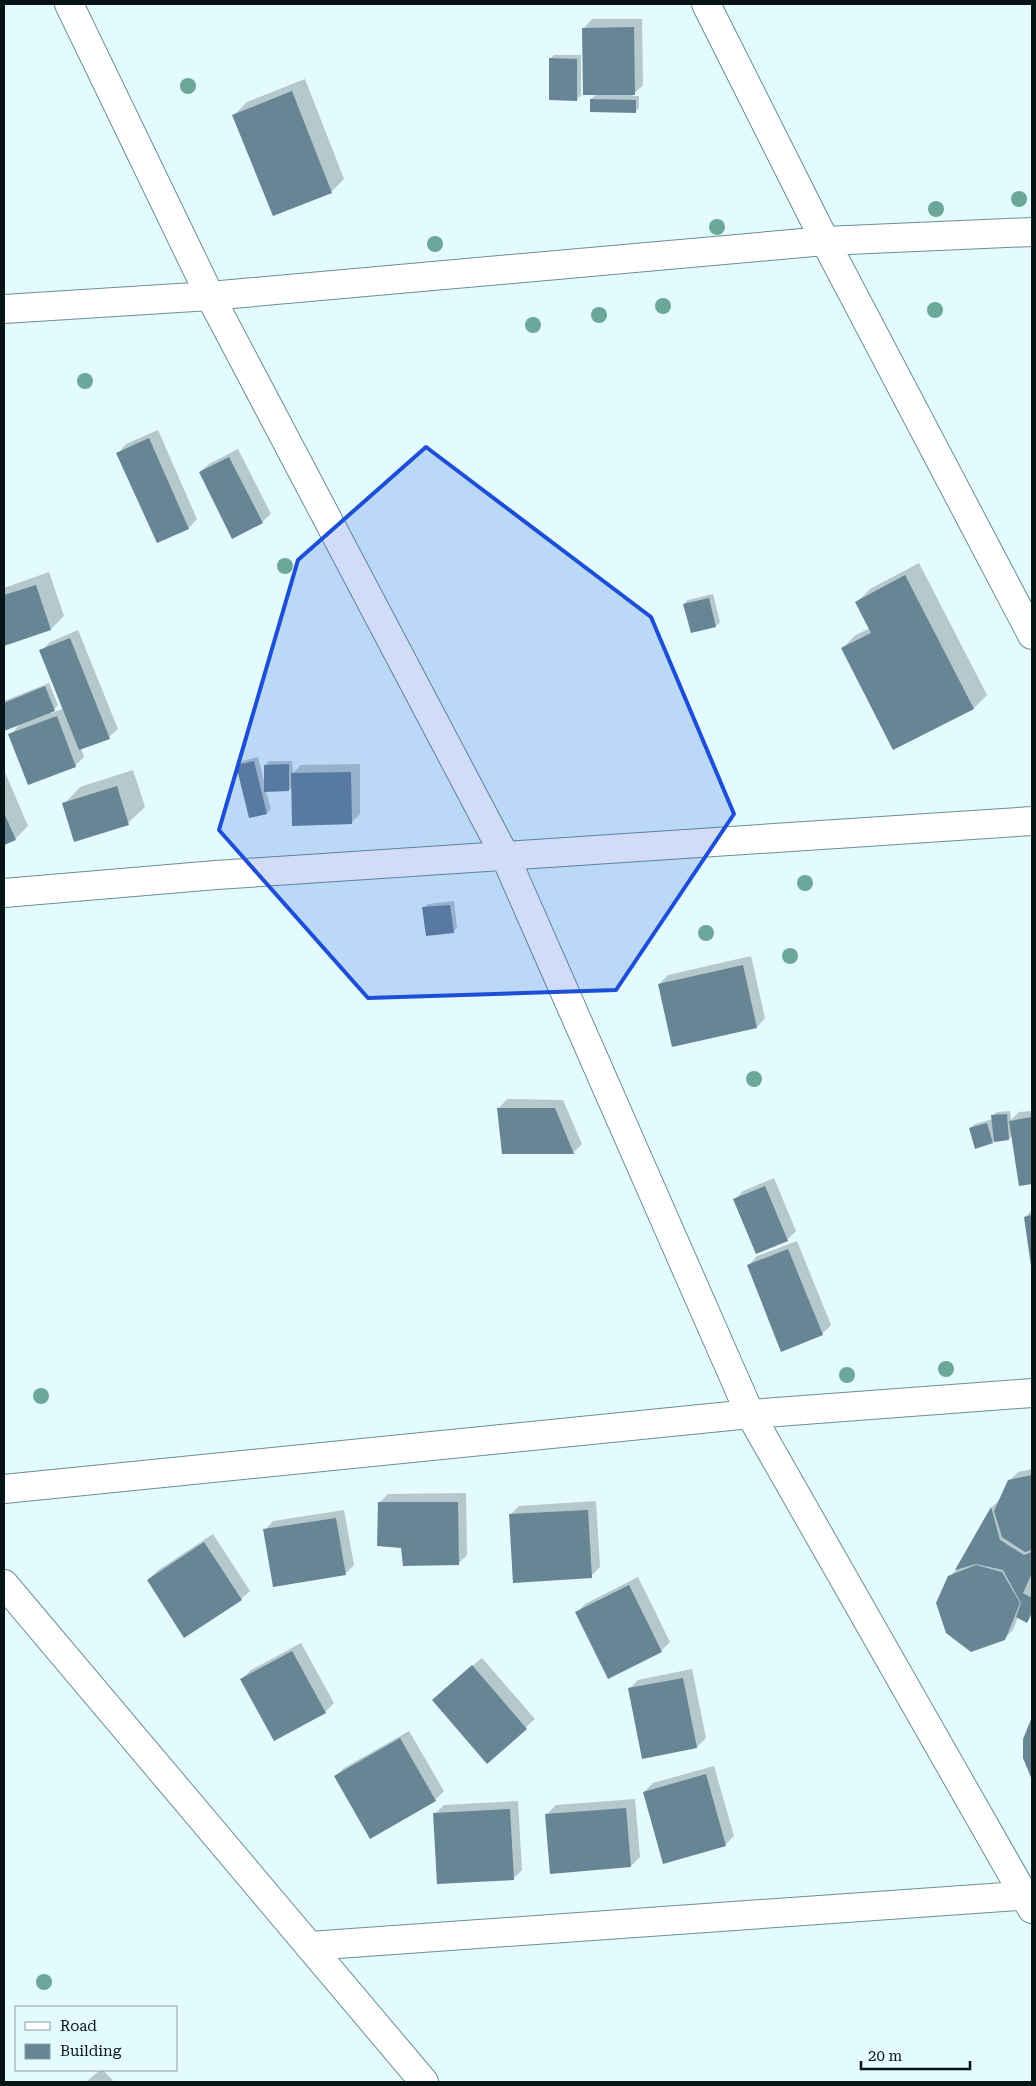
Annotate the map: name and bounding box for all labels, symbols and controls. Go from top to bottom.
legend [15,2006,178,2071]
text: Road [60,2017,97,2035]
scale bar [861,2038,970,2070]
text: Building [60,2042,122,2060]
text: 20 m [868,2047,903,2065]

